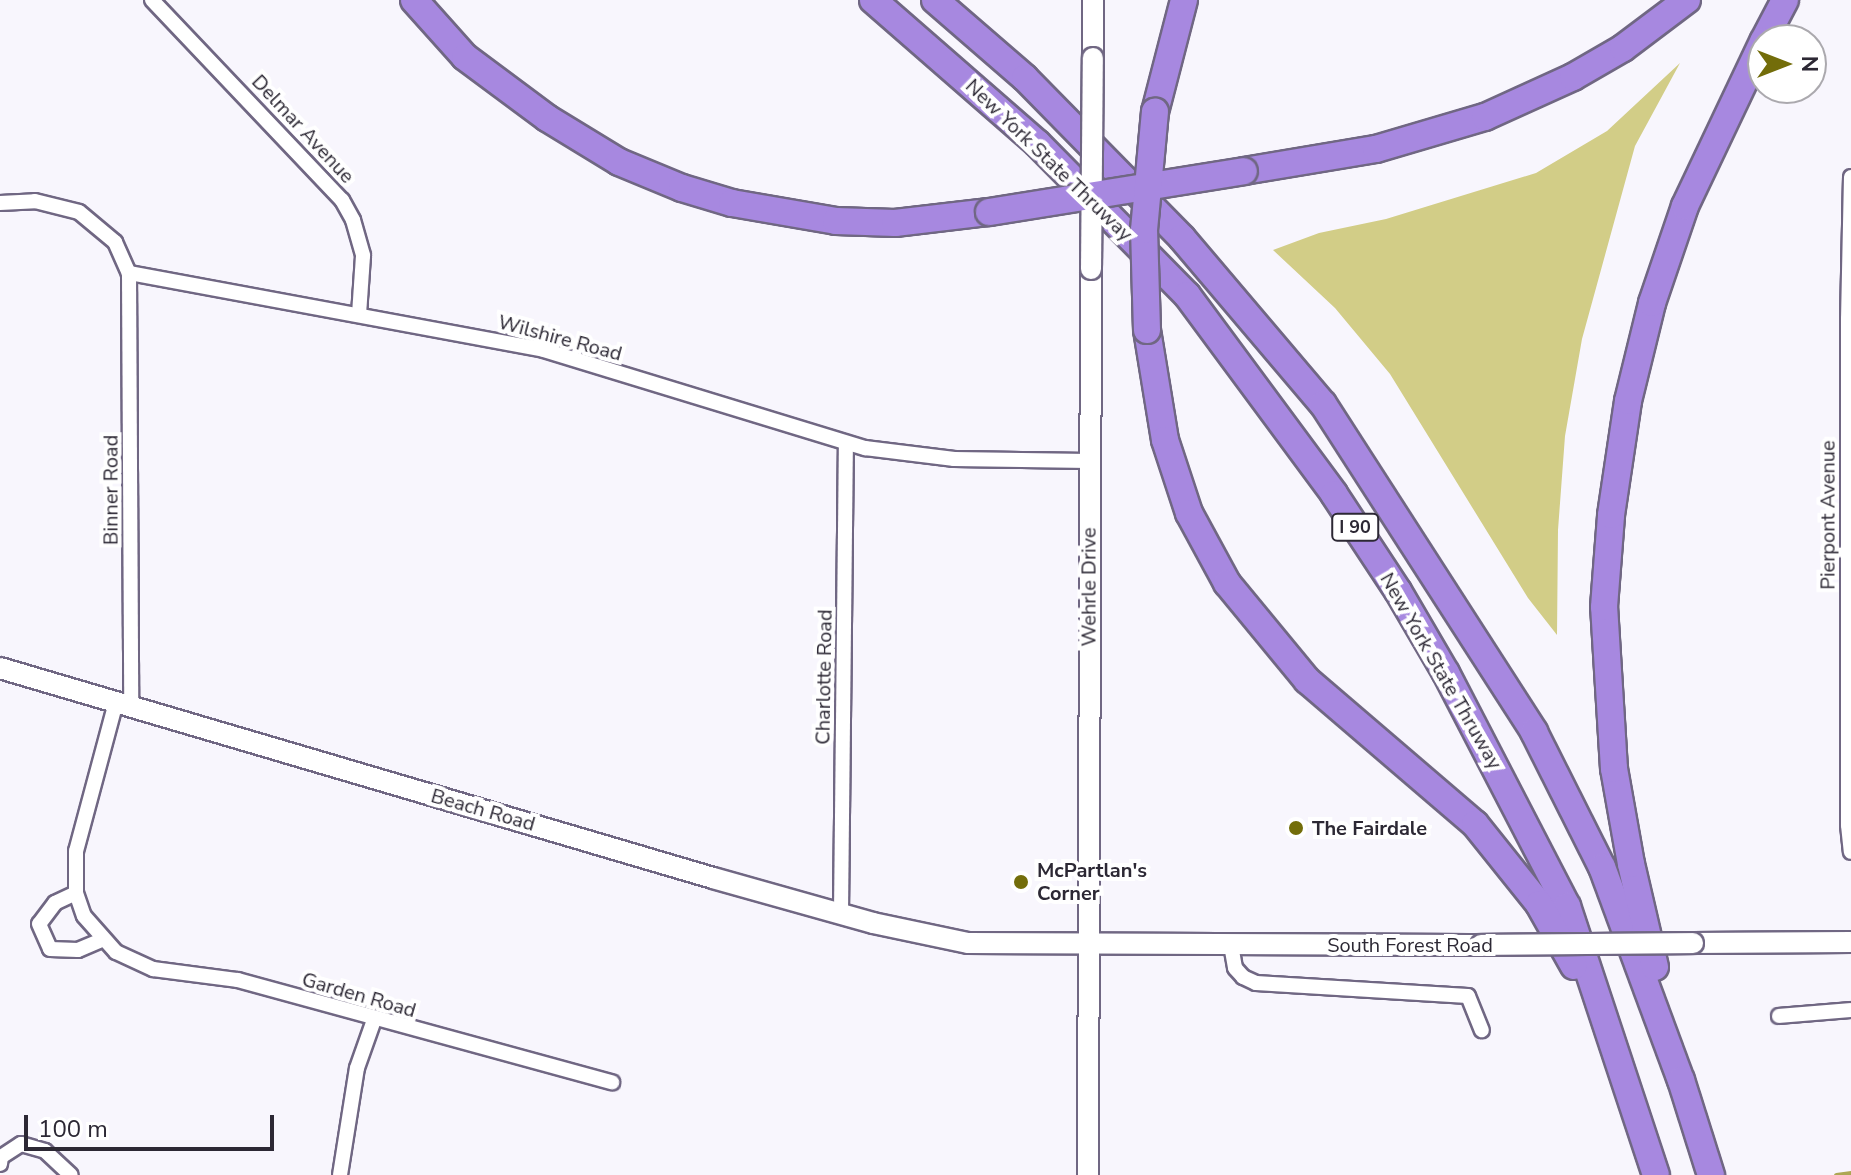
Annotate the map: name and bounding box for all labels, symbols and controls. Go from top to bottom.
north arrow [1747,24,1827,104]
text: N [1794,56,1824,72]
street label: Delmar Avenue [247,70,359,188]
street label: New York State Thruway [961,74,1137,246]
street label: Wilshire Road [495,310,625,366]
street label: Binner Road [99,435,123,545]
street label: Pierpont Avenue [1816,440,1840,590]
road number: I 90 [1331,513,1379,541]
street label: Wehrle Drive [1077,527,1101,647]
street label: New York State Thruway [1375,569,1507,773]
street label: Charlotte Road [811,609,837,745]
street label: Beach Road [428,784,538,836]
place label: The Fairdale [1312,816,1427,840]
marker: The Fairdale [1287,819,1305,837]
place label: McPartlan's Corner [1037,858,1147,905]
marker: McPartlan's Corner [1012,873,1030,891]
street label: South Forest Road [1327,933,1493,957]
street label: Garden Road [299,967,419,1023]
scale bar [28,1099,278,1149]
text: 100 m [38,1113,108,1145]

